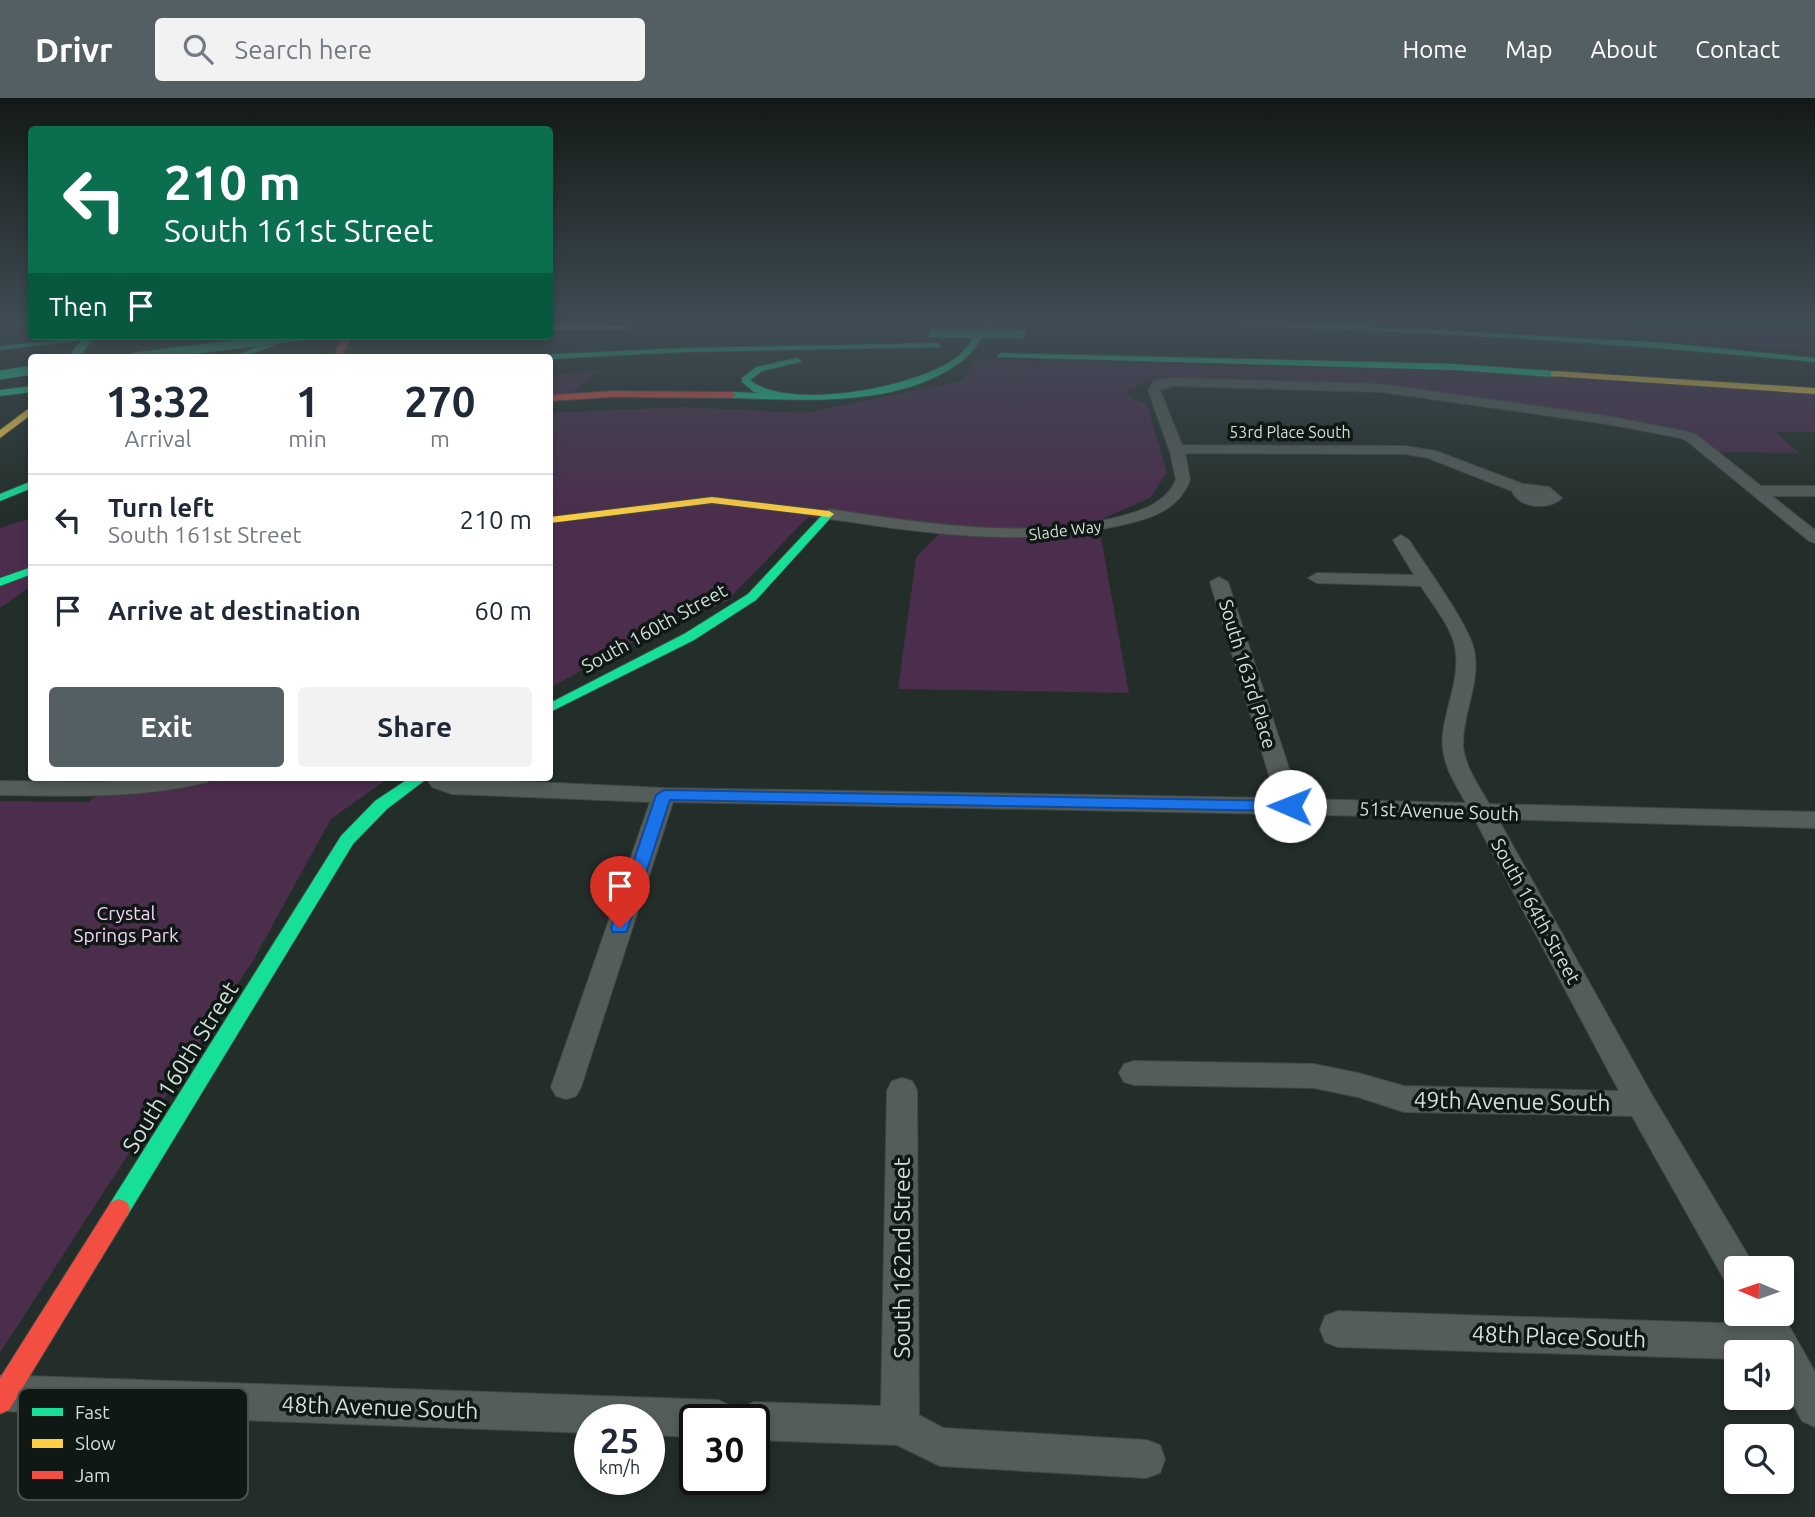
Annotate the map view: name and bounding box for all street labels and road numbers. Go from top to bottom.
street label: 53rd Place South [1229,423,1351,441]
street label: Slade Way [1028,517,1103,543]
street label: South 160th Street [578,579,731,677]
street label: South 163rd Place [1215,597,1281,751]
street label: 51st Avenue South [1359,797,1519,825]
street label: South 164th Street [1487,835,1585,988]
street label: South 160th Street [117,977,243,1157]
street label: 49th Avenue South [1413,1087,1611,1115]
street label: South 162nd Street [889,1157,914,1359]
street label: 48th Place South [1471,1320,1647,1352]
street label: 48th Avenue South [281,1391,479,1423]

